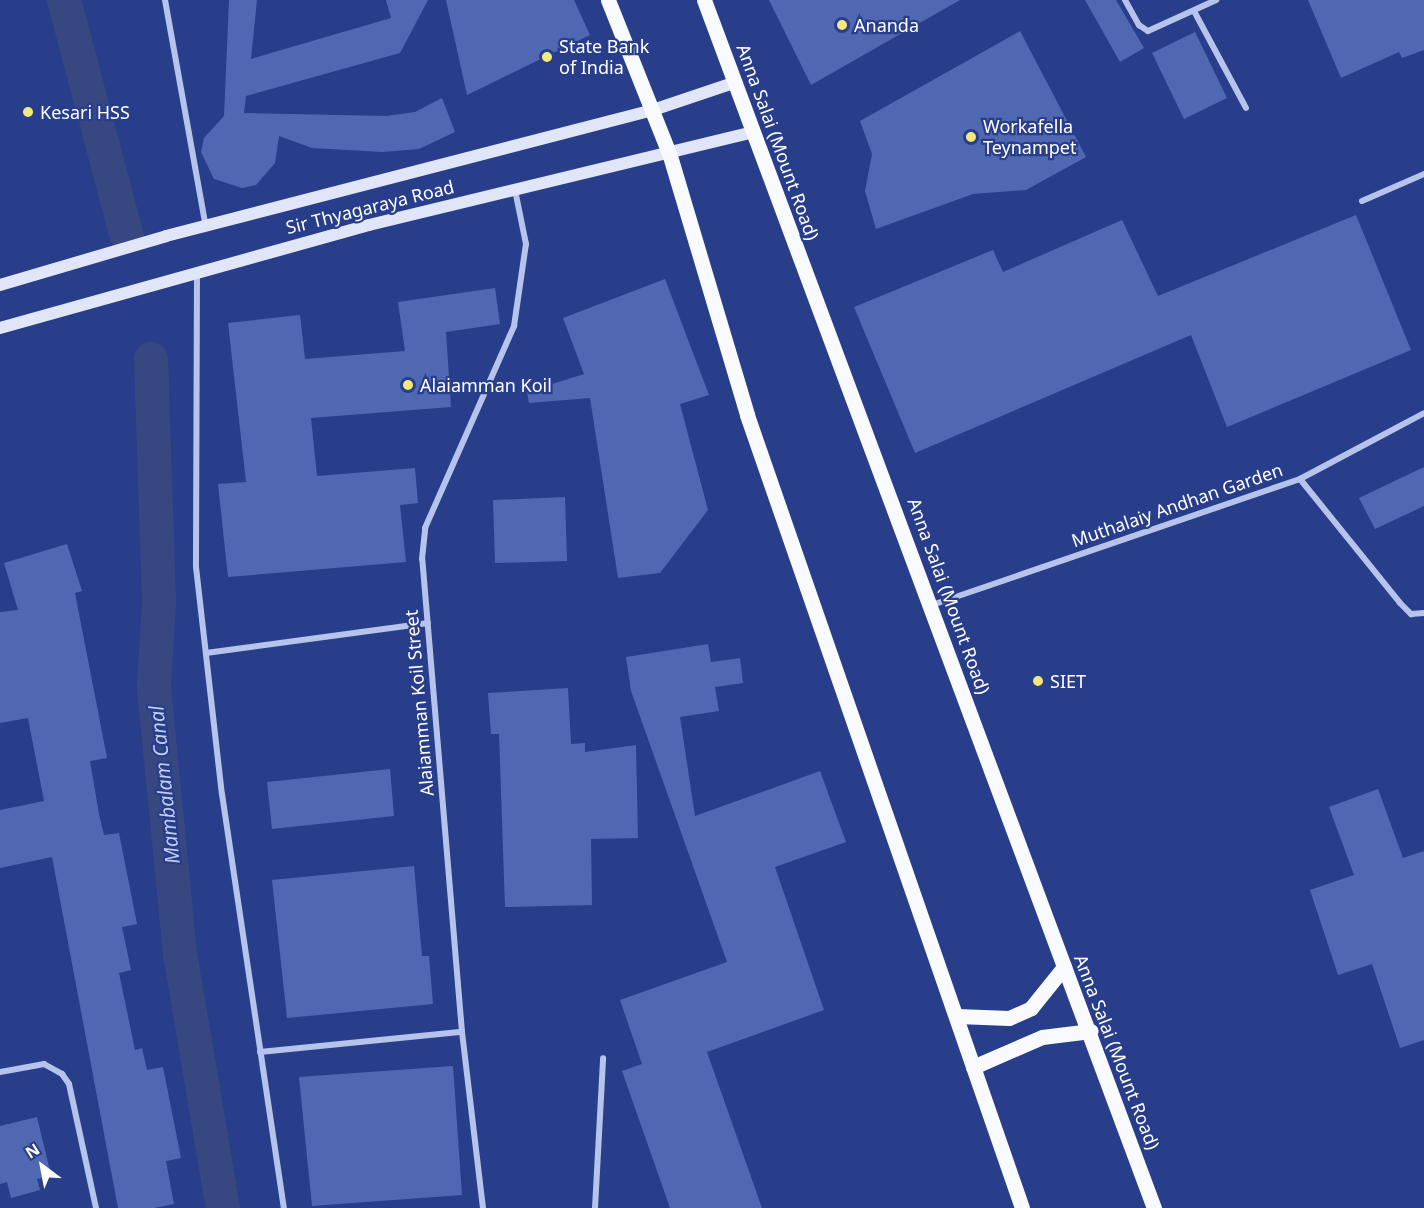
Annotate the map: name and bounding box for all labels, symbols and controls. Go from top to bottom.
place label: Ananda [854,14,919,36]
marker: Ananda [835,18,849,32]
place label: State Bank of India [559,36,649,78]
street label: Anna Salai (Mount Road) [732,41,824,243]
marker: State Bank of India [540,50,554,64]
place label: Kesari HSS [40,101,130,123]
marker: Kesari HSS [21,105,35,119]
place label: Workafella Teynampet [983,116,1076,158]
marker: Workafella Teynampet [964,130,978,144]
street label: Sir Thyagaraya Road [284,176,456,238]
place label: Alaiamman Koil [420,374,552,396]
marker: Alaiamman Koil [401,378,415,392]
street label: Muthalaiy Andhan Garden [1069,459,1285,551]
street label: Anna Salai (Mount Road) [903,495,995,697]
street label: Alaiamman Koil Street [400,609,438,797]
place label: SIET [1050,670,1086,692]
marker: SIET [1031,674,1045,688]
water label: Mambalam Canal [144,705,184,865]
street label: Anna Salai (Mount Road) [1070,951,1164,1153]
north arrow [12,1136,72,1196]
text: N [21,1138,44,1164]

